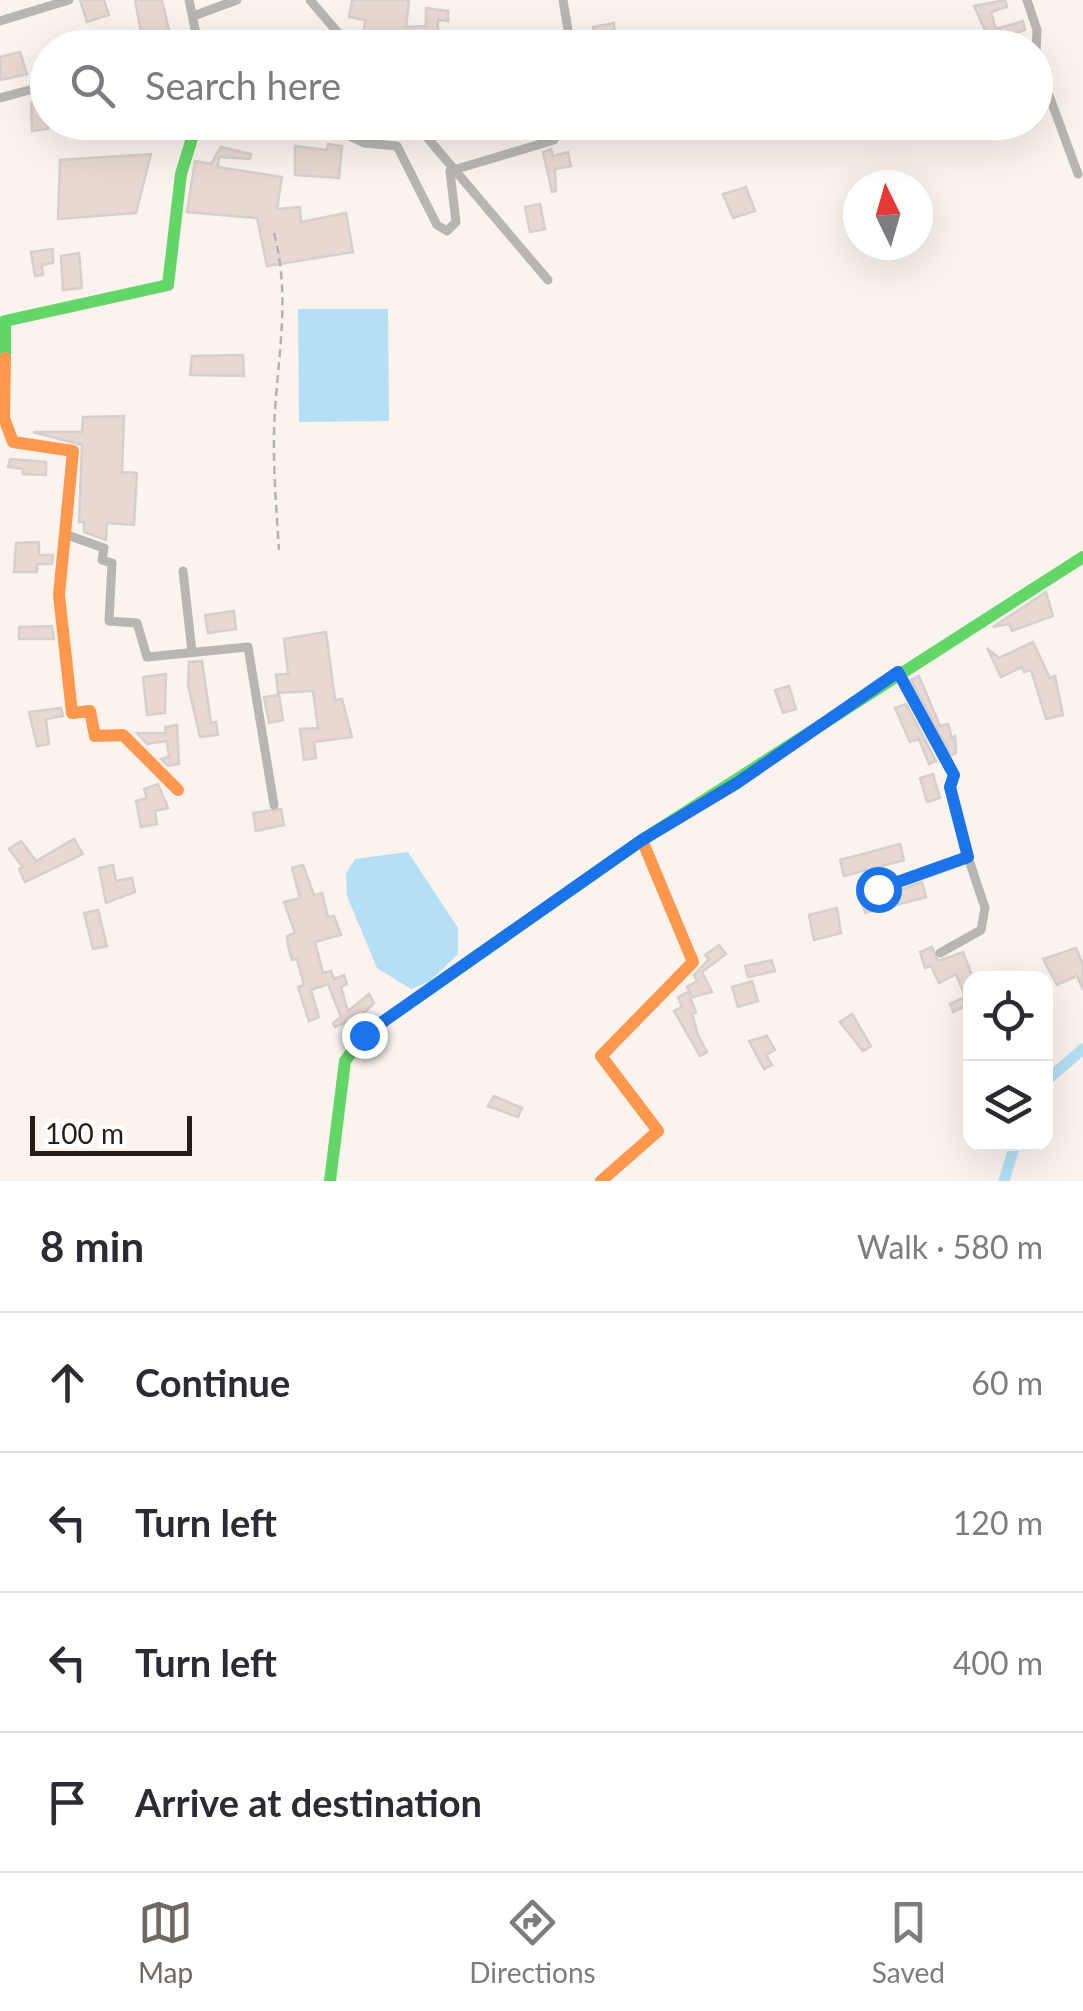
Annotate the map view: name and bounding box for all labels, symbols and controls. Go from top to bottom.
search box [30,30,1053,140]
icon: search [65,58,120,113]
text: Search here [145,62,341,108]
north arrow [843,170,933,260]
route start [856,867,902,913]
map controls [963,971,1053,1151]
button: locate [963,971,1053,1061]
route end [342,1013,388,1059]
button: layers [963,1061,1053,1151]
scale bar [30,1111,192,1156]
text: 100 m [45,1116,124,1150]
text: 8 min [40,1221,144,1271]
text: Walk · 580 m [857,1227,1043,1266]
icon: ahead [40,1355,95,1410]
text: Continue [135,1359,290,1405]
text: 60 m [971,1363,1043,1402]
icon: left [40,1495,95,1550]
text: Turn left [135,1499,277,1545]
text: 120 m [953,1503,1043,1542]
icon: left [40,1635,95,1690]
text: Turn left [135,1639,277,1685]
text: 400 m [953,1643,1043,1682]
icon: arrive [40,1775,95,1830]
text: Arrive at destination [135,1779,482,1825]
tab: Map [138,1895,193,1989]
tab: Directions [469,1895,596,1989]
tab: Saved [872,1895,945,1989]

